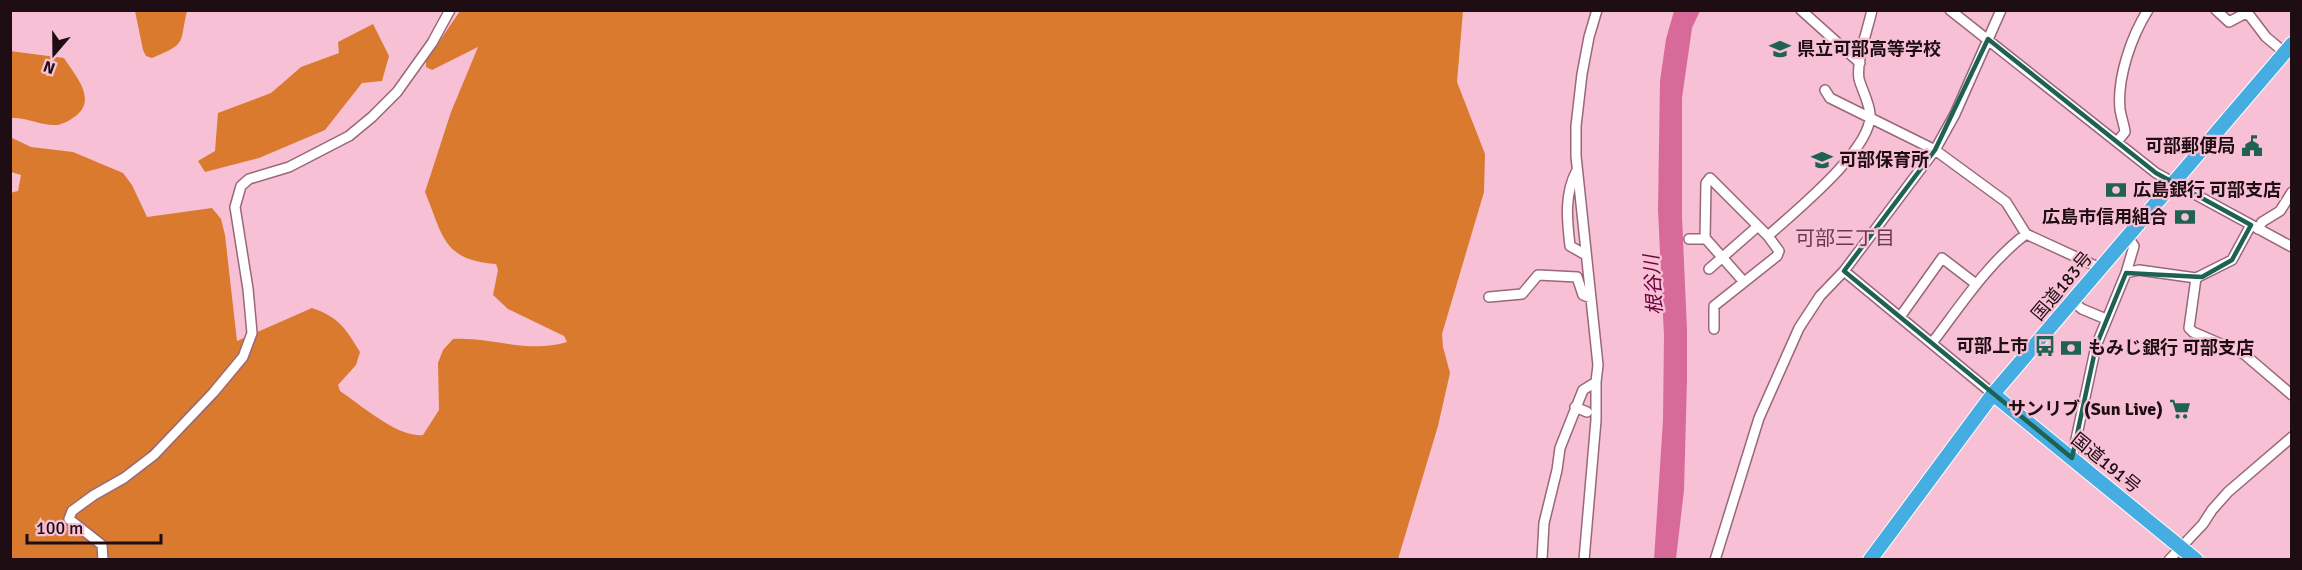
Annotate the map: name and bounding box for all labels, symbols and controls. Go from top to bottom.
north arrow [24,24,84,84]
school or university icon: 県立可部高等学校 [1768,37,1792,61]
place label: 県立可部高等学校 [1797,38,1941,60]
text: N [41,56,58,78]
public building icon: 可部郵便局 [2240,134,2264,158]
place label: 可部郵便局 [2145,135,2235,157]
school or university icon: 可部保育所 [1810,148,1834,172]
place label: 可部保育所 [1839,149,1929,171]
bank icon: 広島銀行 可部支店 [2104,178,2128,202]
place label: 広島銀行 可部支店 [2133,179,2281,201]
bank icon: 広島市信用組合 [2173,205,2197,229]
place label: 広島市信用組合 [2042,206,2168,228]
district label: 可部三丁目 [1795,226,1895,251]
street label: 国道183号 [2027,247,2097,325]
water label: 根谷川 [1639,252,1668,316]
bus stop icon: 可部上市 [2033,334,2057,358]
place label: 可部上市 [1956,335,2028,357]
bank icon: もみじ銀行 可部支店 [2059,336,2083,360]
place label: もみじ銀行 可部支店 [2088,337,2254,359]
supermarket icon: サンリブ (Sun Live) [2168,397,2192,421]
place label: サンリブ (Sun Live) [2008,398,2163,420]
street label: 国道191号 [2067,428,2145,498]
scale bar [27,507,160,545]
text: 100 m [36,517,83,539]

